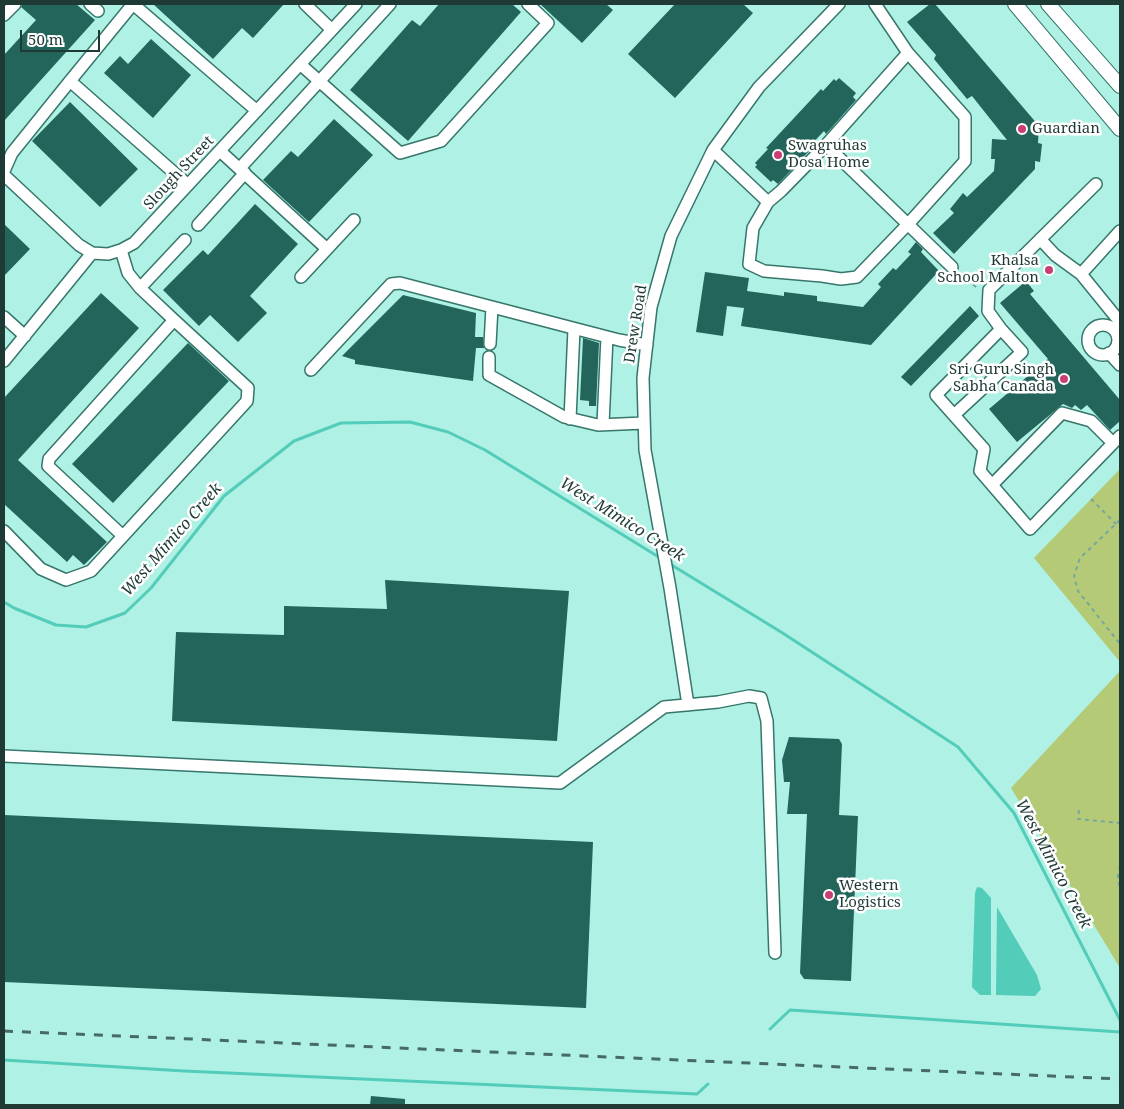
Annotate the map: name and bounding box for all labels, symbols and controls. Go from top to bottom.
scale bar [22,20,102,52]
text: 50 m [28,29,63,49]
place label: Guardian [1032,120,1100,138]
marker: Guardian [1016,123,1028,135]
street label: Slough Street [140,132,218,214]
place label: Swagruhas Dosa Home [788,137,869,172]
marker: Swagruhas Dosa Home [772,149,784,161]
place label: Khalsa School Malton [937,252,1039,287]
marker: Khalsa School Malton [1043,264,1055,276]
street label: Drew Road [621,284,651,364]
place label: Sri Guru Singh Sabha Canada [949,361,1054,396]
marker: Sri Guru Singh Sabha Canada [1058,373,1070,385]
water label: West Mimico Creek [556,474,688,566]
water label: West Mimico Creek [118,480,226,600]
water label: West Mimico Creek [1011,796,1095,932]
place label: Western Logistics [839,877,901,912]
marker: Western Logistics [823,889,835,901]

